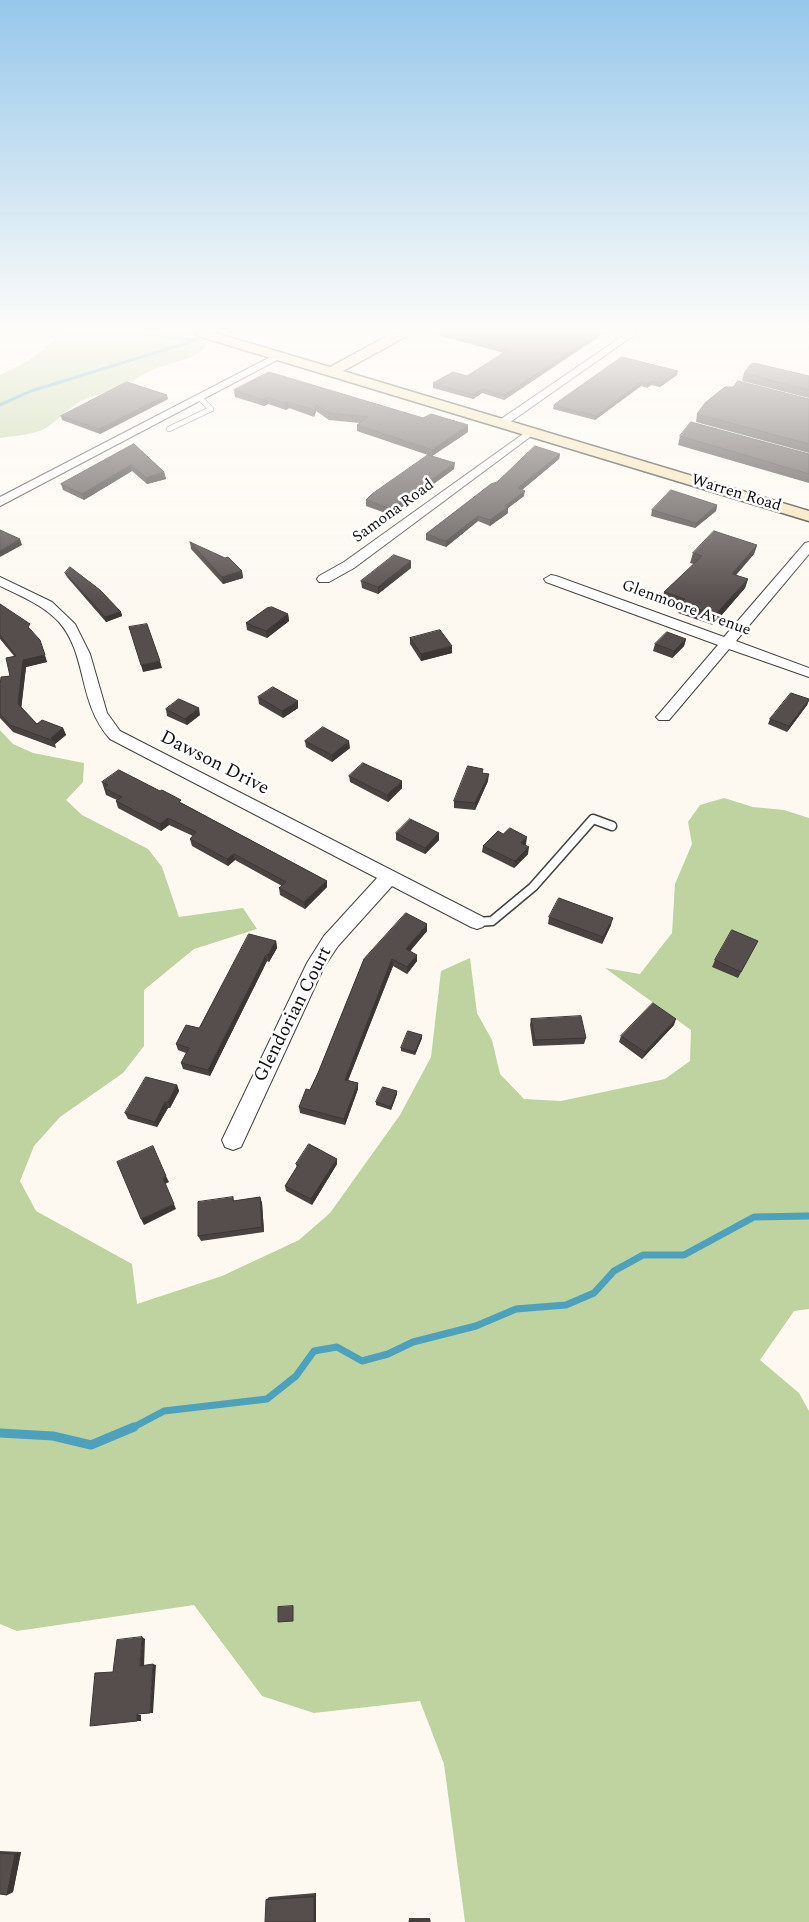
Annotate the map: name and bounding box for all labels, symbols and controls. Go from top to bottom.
street label: Warren Road [689,471,783,517]
street label: Samona Road [349,476,439,548]
street label: Glenmoore Avenue [619,577,753,641]
street label: Dawson Drive [156,727,272,801]
street label: Glendorian Court [250,943,338,1087]

